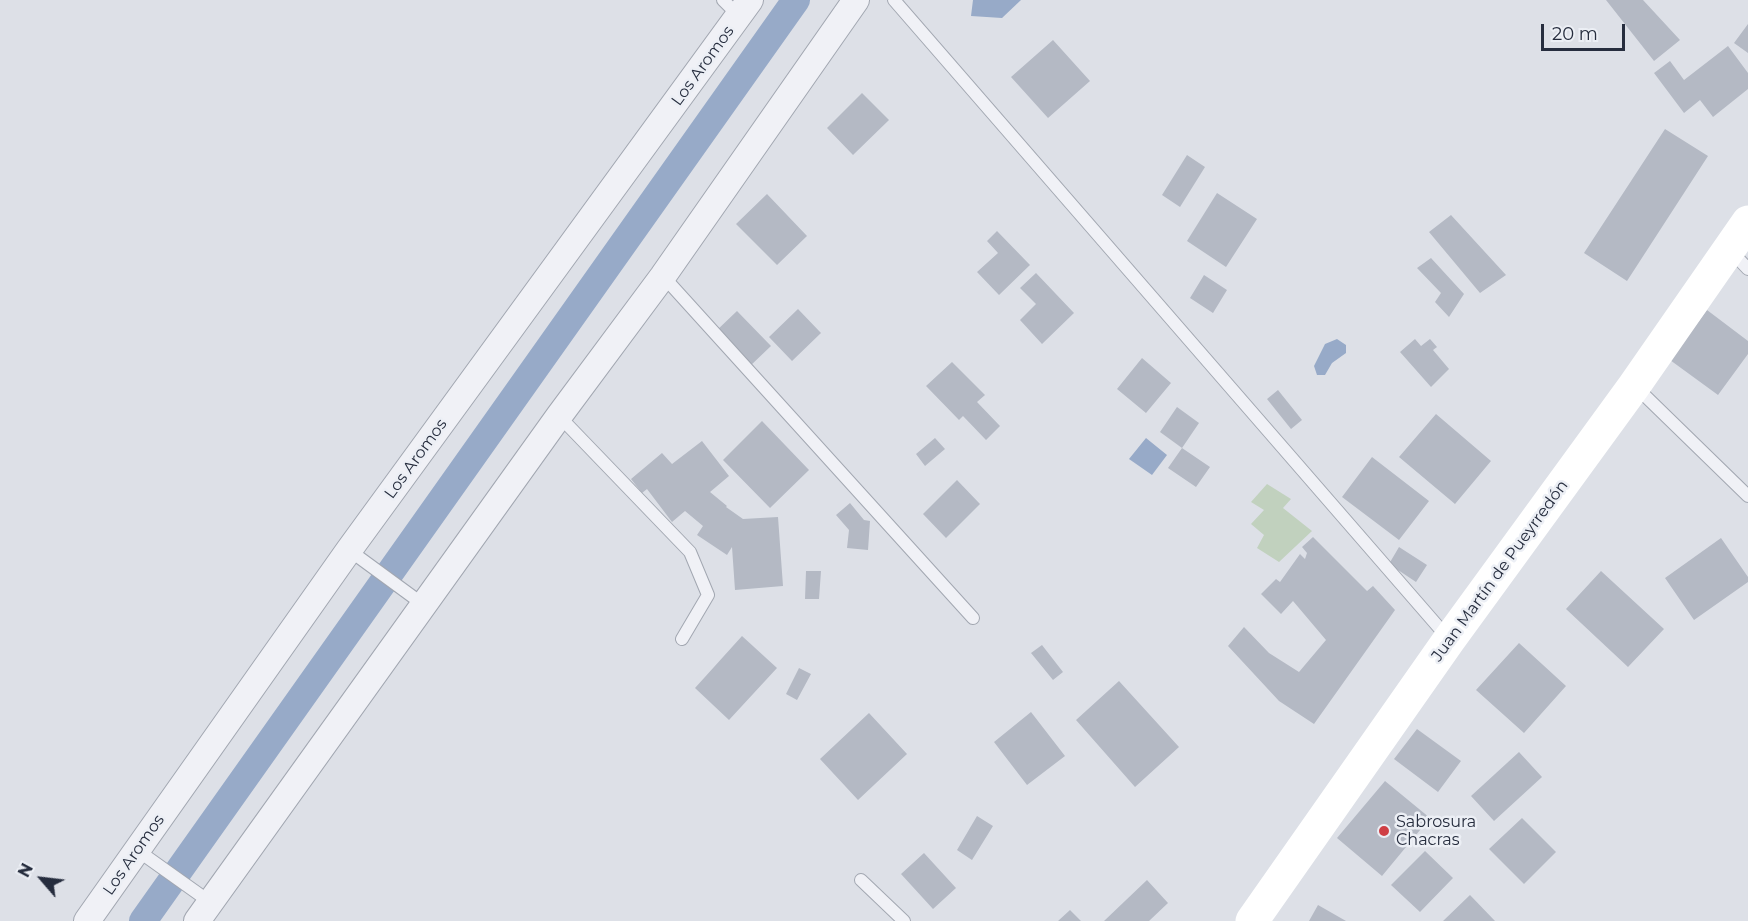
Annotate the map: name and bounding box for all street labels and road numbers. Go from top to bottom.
street label: Los Aromos [668,22,738,110]
street label: Los Aromos [381,415,451,503]
street label: Juan Martín de Pueyrredón [1428,477,1572,665]
street label: Los Aromos [99,811,169,899]

